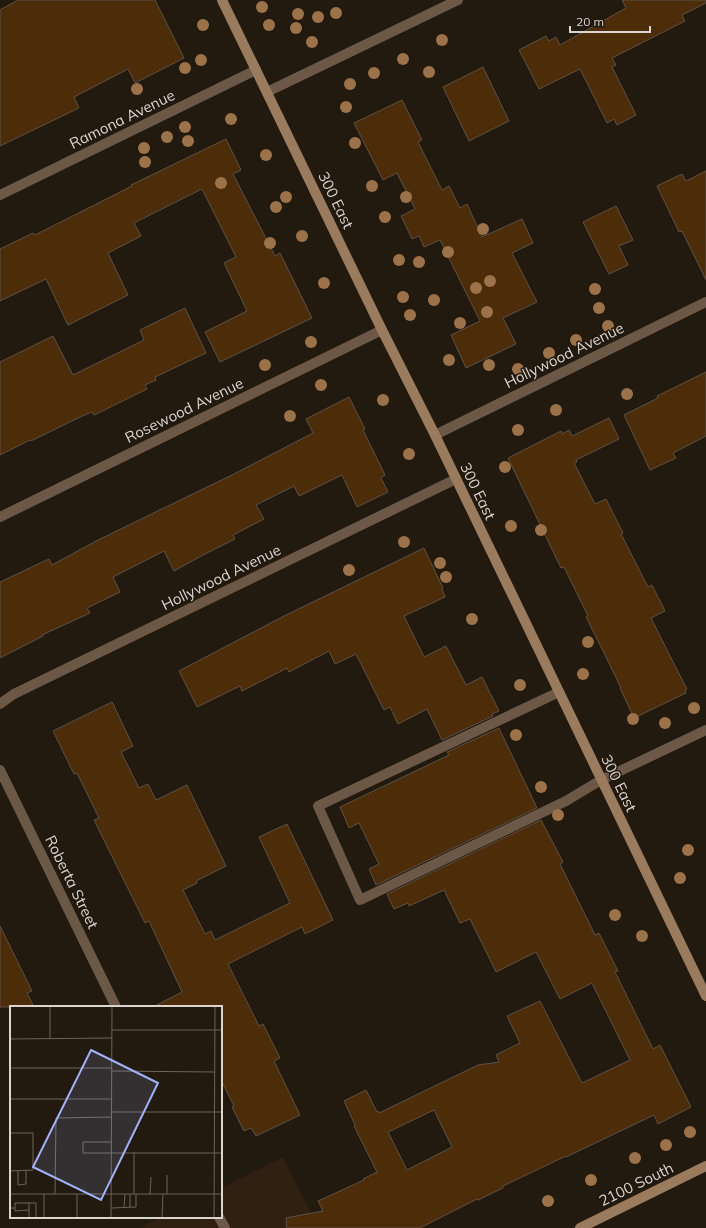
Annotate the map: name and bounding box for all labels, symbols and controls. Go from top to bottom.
scale bar [570,8,650,34]
text: 20 m [576,14,604,29]
street label: Ramona Avenue [66,85,178,153]
street label: 300 East [314,168,358,232]
street label: Hollywood Avenue [501,318,627,392]
street label: Rosewood Avenue [122,373,246,447]
street label: 300 East [456,459,500,523]
street label: Hollywood Avenue [158,540,284,614]
street label: 300 East [597,751,641,815]
street label: Roberta Street [41,832,103,932]
inset map [10,1006,222,1218]
street label: 2100 South [596,1158,676,1210]

